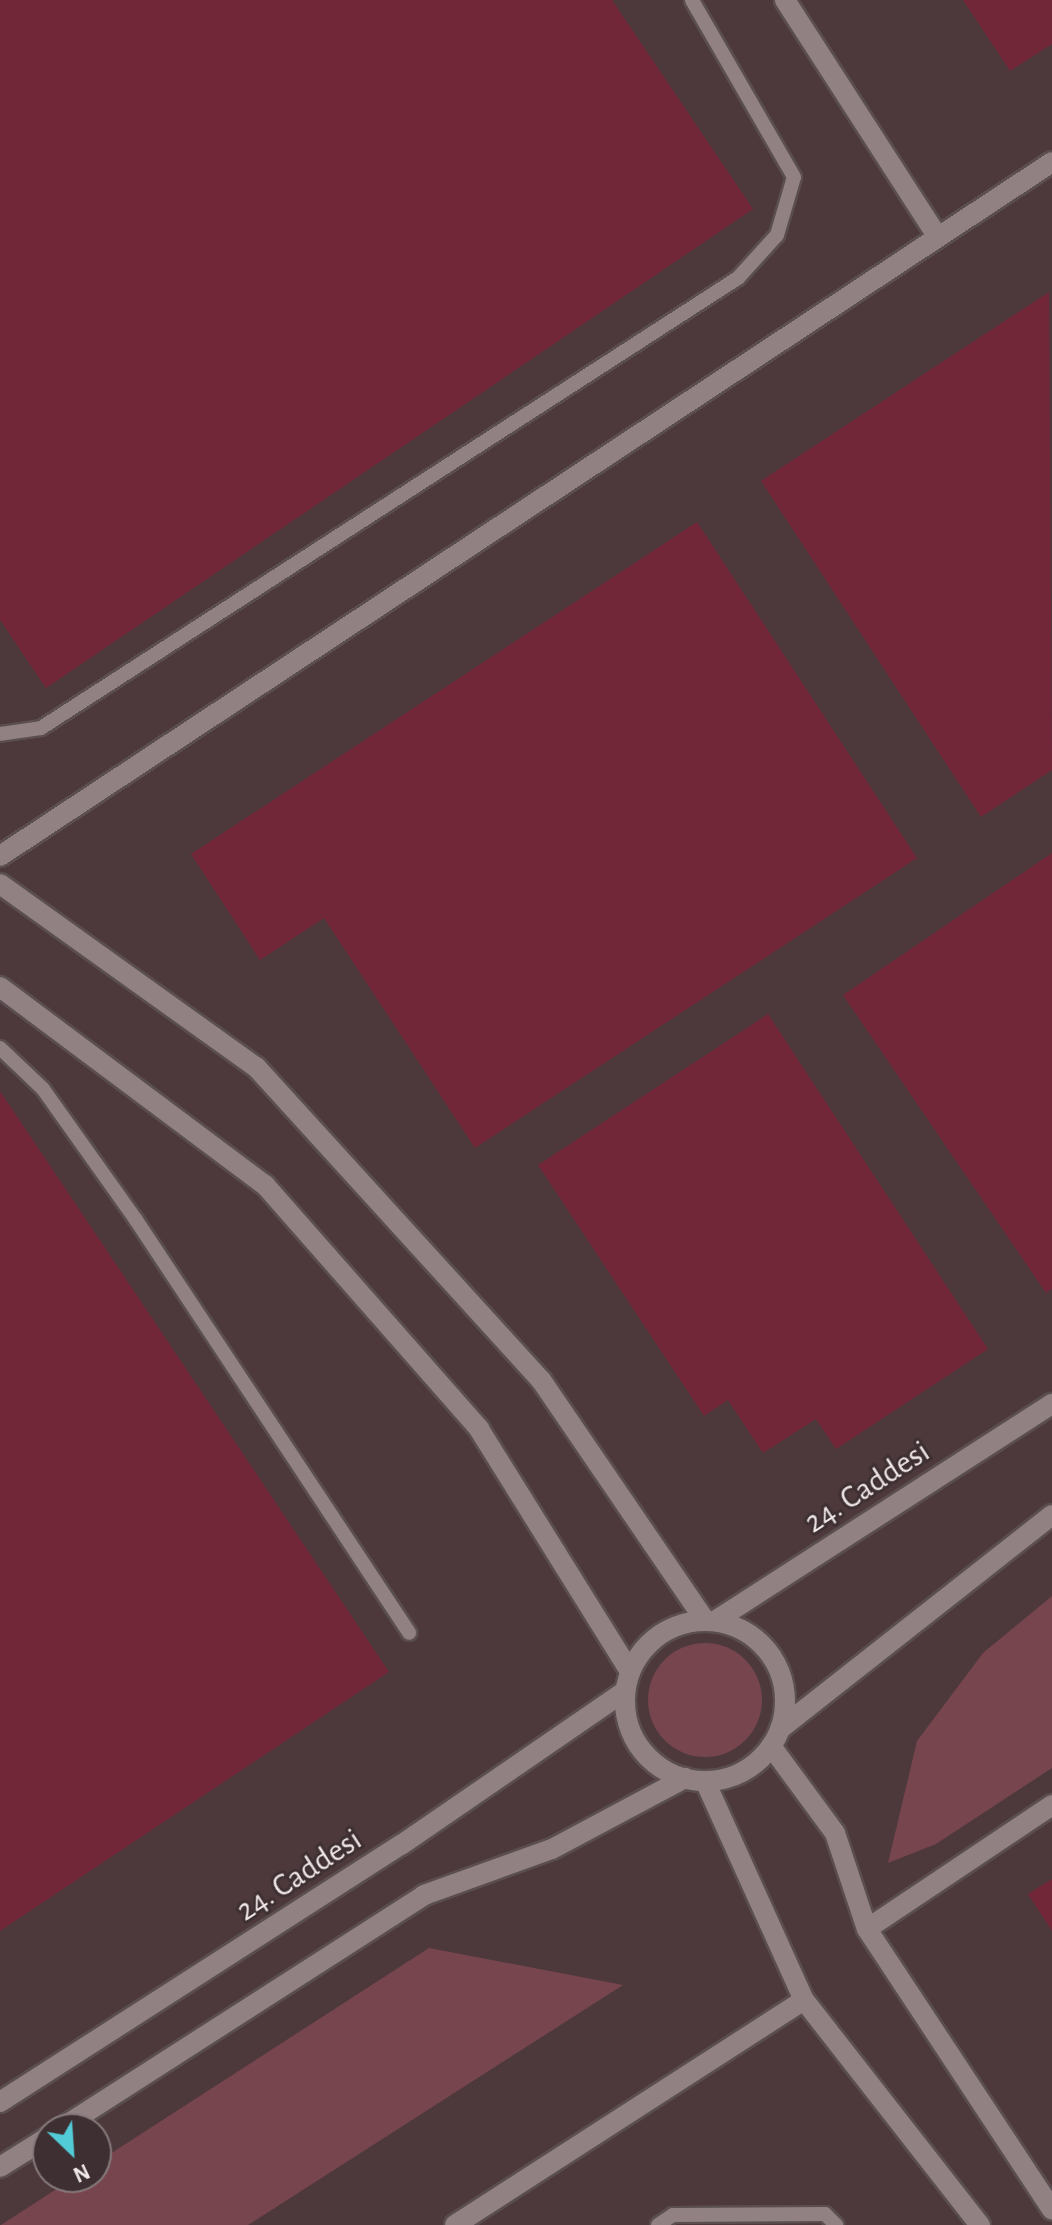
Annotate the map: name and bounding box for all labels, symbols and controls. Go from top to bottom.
street label: 24. Caddesi [797,1432,937,1542]
street label: 24. Caddesi [229,1820,369,1930]
north arrow [32,2113,112,2193]
text: N [70,2160,93,2186]

